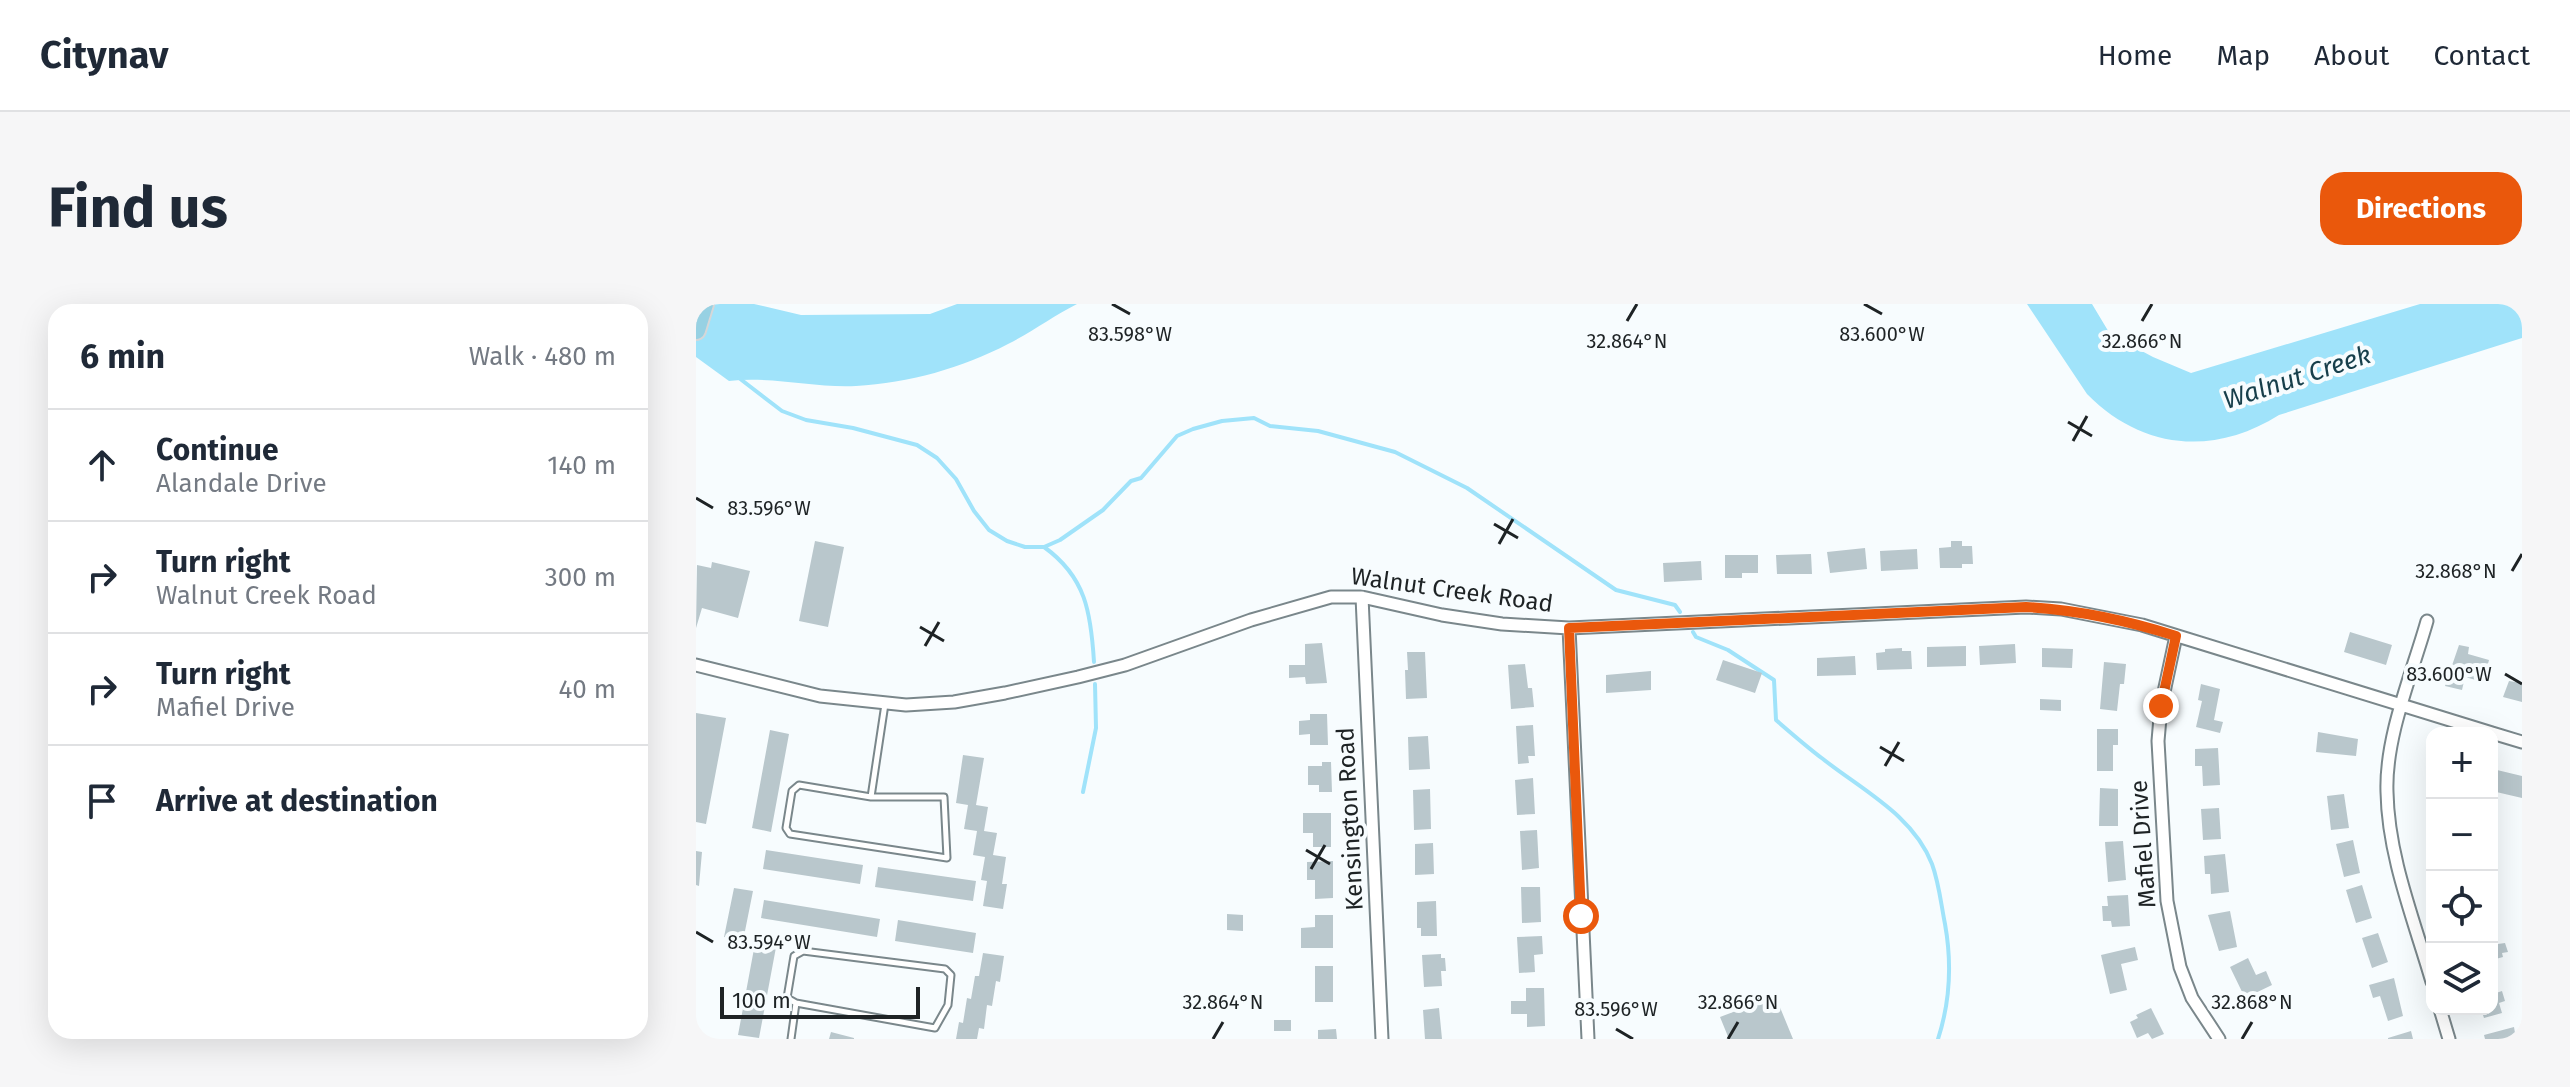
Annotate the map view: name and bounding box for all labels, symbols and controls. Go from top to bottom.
text: Citynav [40,32,168,78]
text: Home [2098,39,2172,72]
text: Map [2216,39,2270,72]
text: About [2314,39,2389,72]
text: Contact [2433,39,2530,72]
button: Directions [2320,172,2522,245]
text: Find us [48,175,228,242]
text: 83.598°W [1088,322,1173,346]
text: 83.600°W [1839,322,1925,346]
text: 32.864°N [1587,329,1667,353]
text: 32.866°N [2102,329,2182,353]
text: 6 min [80,336,165,377]
water label: Walnut Creek [2219,339,2375,416]
text: Walk · 480 m [469,341,616,372]
text: Continue [156,432,279,468]
icon: ahead [80,443,124,487]
text: 140 m [547,450,616,481]
text: Alandale Drive [156,468,327,499]
text: 83.596°W [727,496,811,520]
text: Turn right [156,544,291,580]
icon: right [80,555,124,599]
text: 32.868°N [2415,559,2497,583]
text: 300 m [545,562,616,593]
street label: Walnut Creek Road [1349,562,1555,618]
text: Walnut Creek Road [156,580,377,611]
text: Turn right [156,656,291,692]
text: 83.600°W [2406,662,2492,686]
icon: right [80,667,124,711]
text: 40 m [558,674,616,705]
route end [2143,688,2179,724]
text: Mafiel Drive [156,692,295,723]
street label: Kensington Road [1331,727,1369,911]
map controls [2426,727,2498,1015]
button: + [2426,727,2498,799]
icon: arrive [80,779,124,823]
street label: Mafiel Drive [2125,779,2161,909]
text: Arrive at destination [156,783,438,819]
button: − [2426,799,2498,871]
button: locate [2426,871,2498,943]
route start [1563,898,1599,934]
text: 83.594°W [727,930,811,954]
button: layers [2426,943,2498,1015]
scale bar [720,983,920,1019]
text: 100 m [732,987,791,1014]
text: 32.864°N [1183,990,1263,1014]
text: 32.866°N [1698,990,1778,1014]
text: 32.868°N [2211,990,2293,1014]
text: 83.596°W [1574,997,1658,1021]

